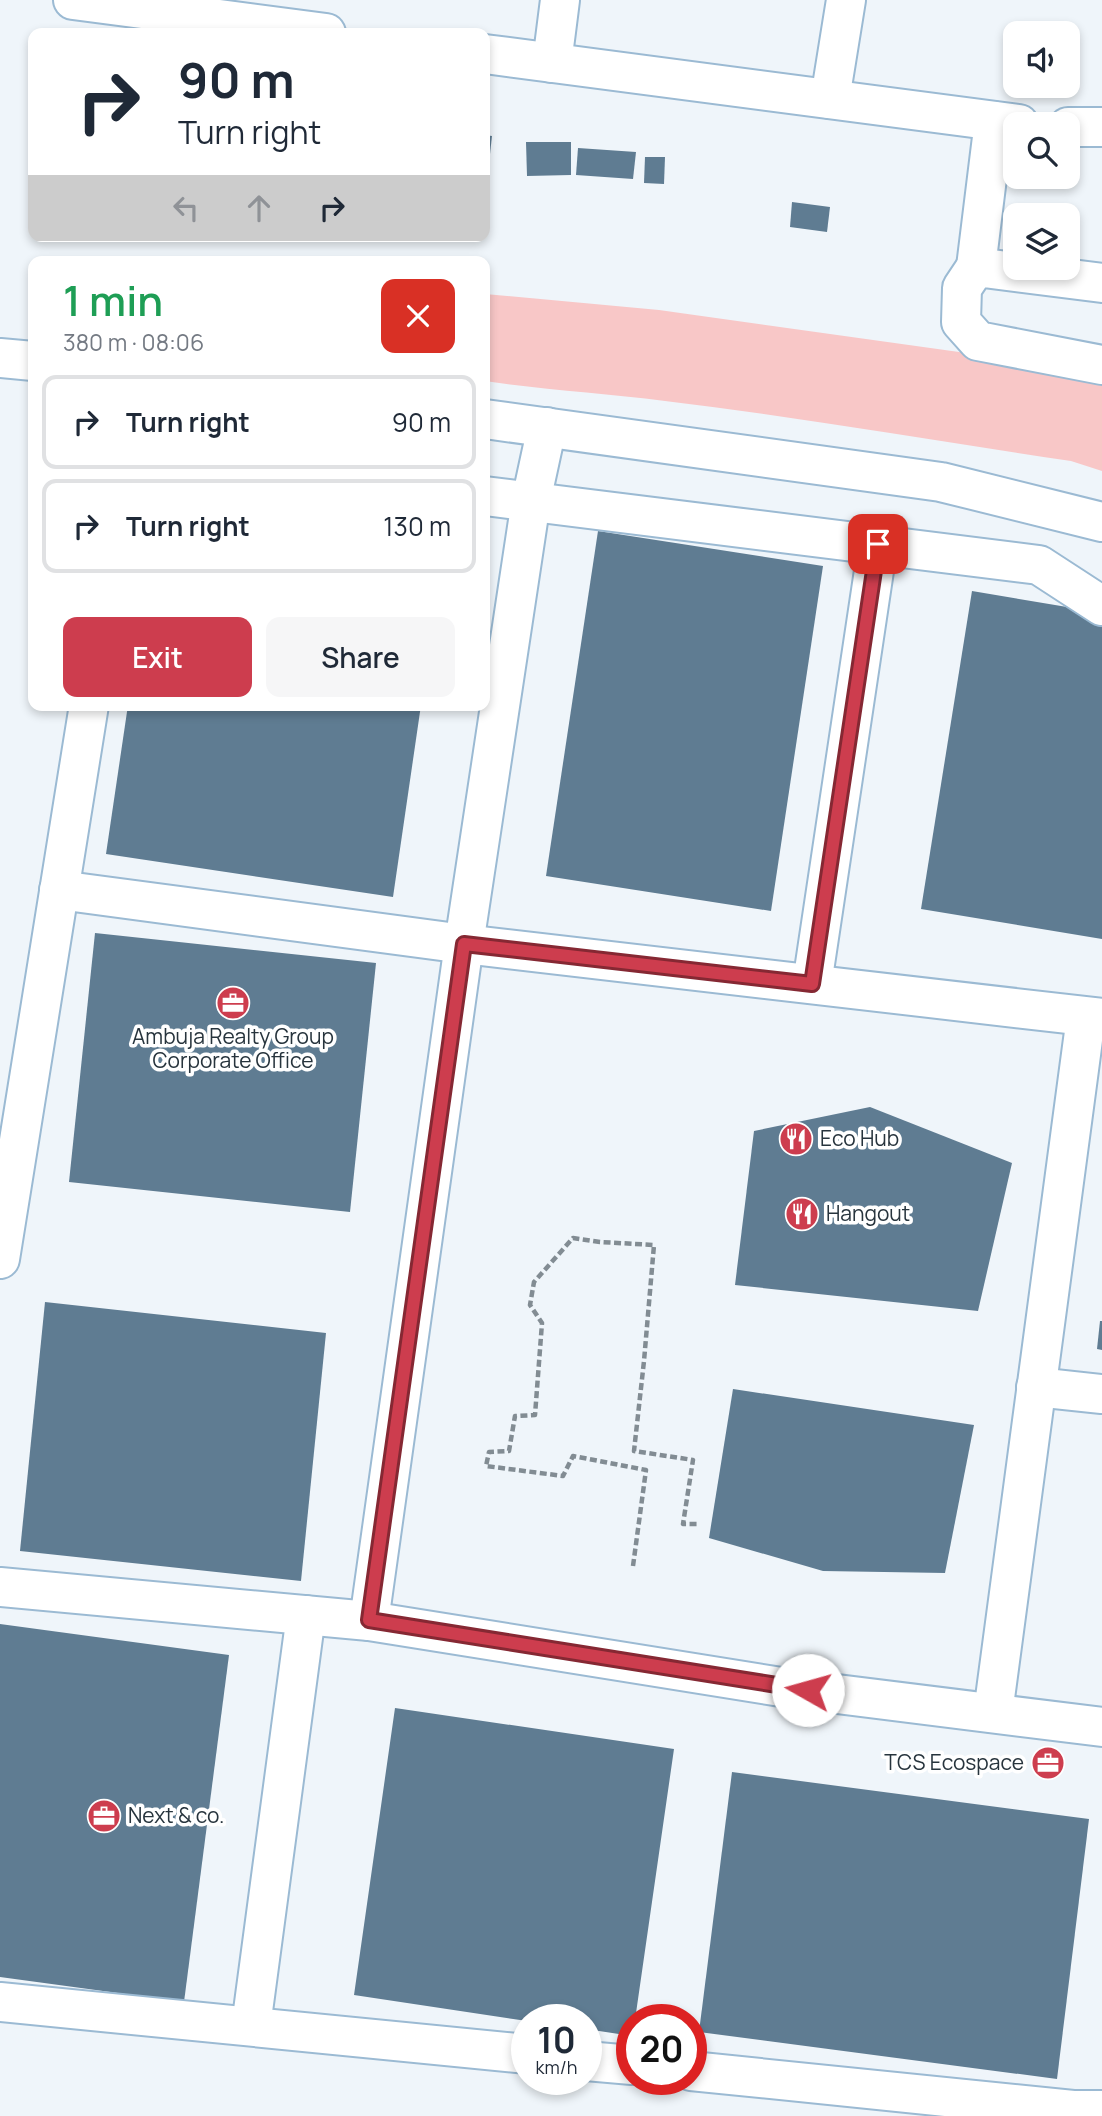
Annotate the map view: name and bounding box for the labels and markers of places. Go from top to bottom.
pin [848,514,908,574]
office icon: Ambuja Realty Group Corporate Office [214,984,252,1022]
place label: Ambuja Realty Group Corporate Office [132,1022,334,1074]
restaurant icon: Eco Hub [777,1120,815,1158]
place label: Eco Hub [820,1124,899,1152]
restaurant icon: Hangout [783,1195,821,1233]
place label: Hangout [826,1199,910,1227]
office icon: TCS Ecospace [1029,1744,1067,1782]
place label: TCS Ecospace [884,1748,1024,1776]
office icon: Next & co. [85,1797,123,1835]
place label: Next & co. [128,1801,224,1829]

